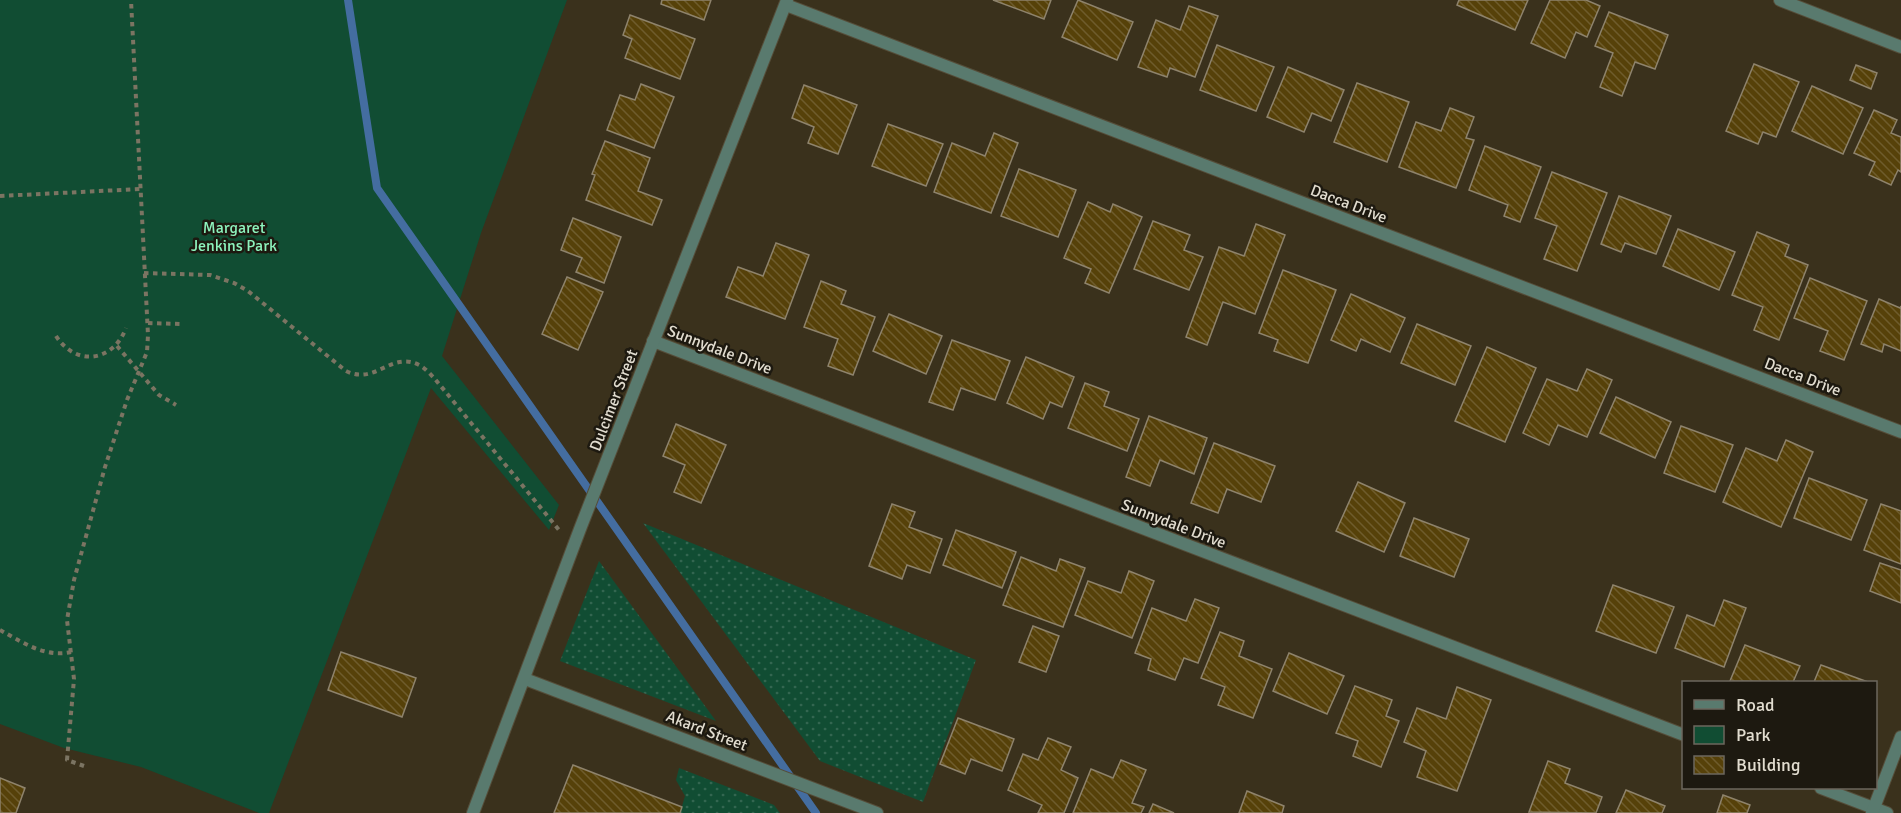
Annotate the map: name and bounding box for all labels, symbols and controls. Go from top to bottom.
street label: Dacca Drive [1307,180,1390,228]
park label: Margaret Jenkins Park [191,218,277,256]
street label: Sunnydale Drive [664,321,775,379]
street label: Dulcimer Street [585,346,643,454]
street label: Dacca Drive [1761,353,1844,401]
street label: Sunnydale Drive [1118,495,1229,553]
legend [1682,681,1877,789]
text: Road [1736,694,1775,716]
street label: Akard Street [663,706,750,756]
text: Park [1736,724,1771,746]
text: Building [1736,754,1800,776]

